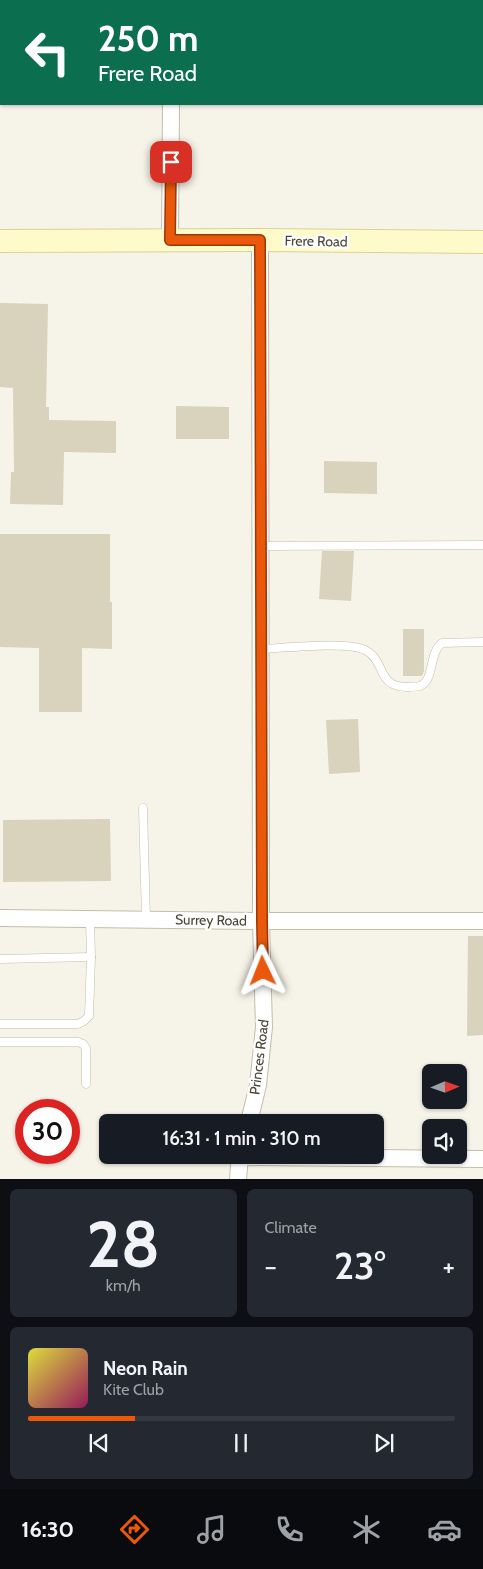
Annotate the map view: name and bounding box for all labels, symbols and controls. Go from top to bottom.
text: 250 m [98,17,198,60]
icon: left [15,20,80,85]
text: Frere Road [98,60,197,87]
pin [150,141,192,183]
icon: arrive [157,148,185,176]
street label: Frere Road [284,231,348,251]
street label: Surrey Road [175,910,247,930]
position arrow [236,944,288,996]
street label: Princes Road [245,1018,273,1096]
north arrow [422,1064,468,1109]
map controls [422,1064,467,1164]
speed limit sign: 30 [15,1099,80,1164]
button: sound [422,1119,467,1164]
text: 16:31 · 1 min · 310 m [162,1127,321,1150]
text: 28 [86,1204,160,1283]
text: Climate [265,1218,317,1237]
text: 23° [334,1242,386,1289]
text: − [265,1249,277,1283]
text: + [443,1249,455,1283]
text: km/h [106,1276,141,1295]
text: Neon Rain [103,1357,188,1380]
text: Kite Club [103,1380,164,1399]
icon: previous [85,1429,113,1457]
icon: pause [227,1429,255,1457]
icon: next [370,1429,398,1457]
icon: directions [117,1512,152,1547]
icon: music [194,1512,229,1547]
icon: phone [272,1512,307,1547]
icon: climate [349,1512,384,1547]
icon: car [427,1512,462,1547]
text: 16:30 [21,1516,74,1543]

